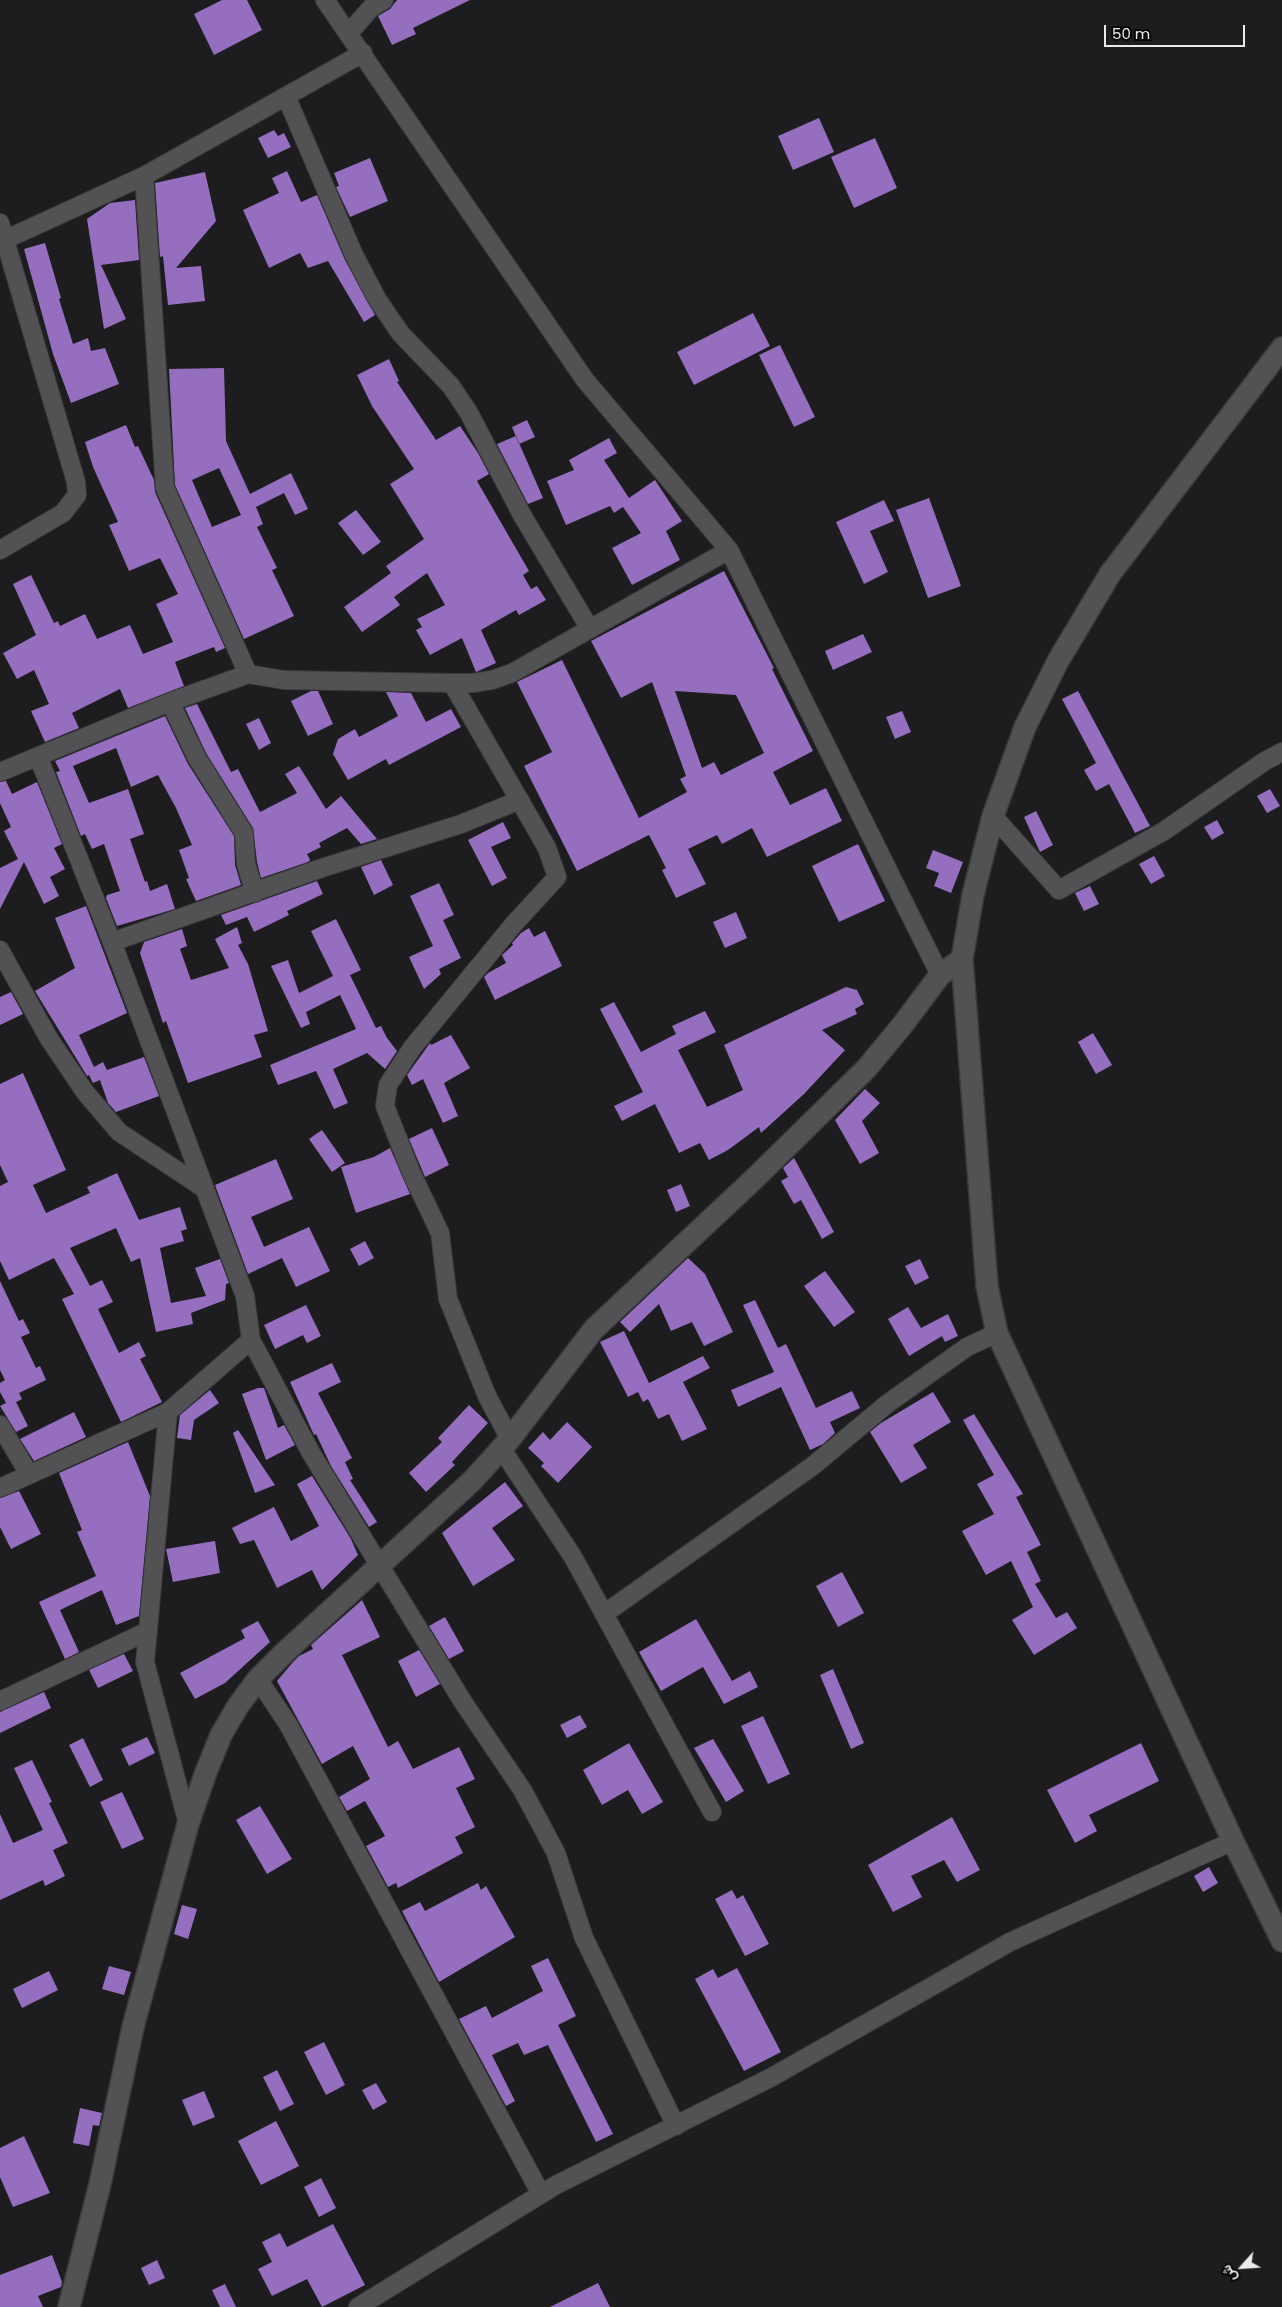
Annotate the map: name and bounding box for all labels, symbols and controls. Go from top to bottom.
scale bar [1107,15,1248,47]
text: 50 m [1112,23,1150,44]
north arrow [1217,2242,1267,2292]
text: ش [1216,2262,1241,2286]

